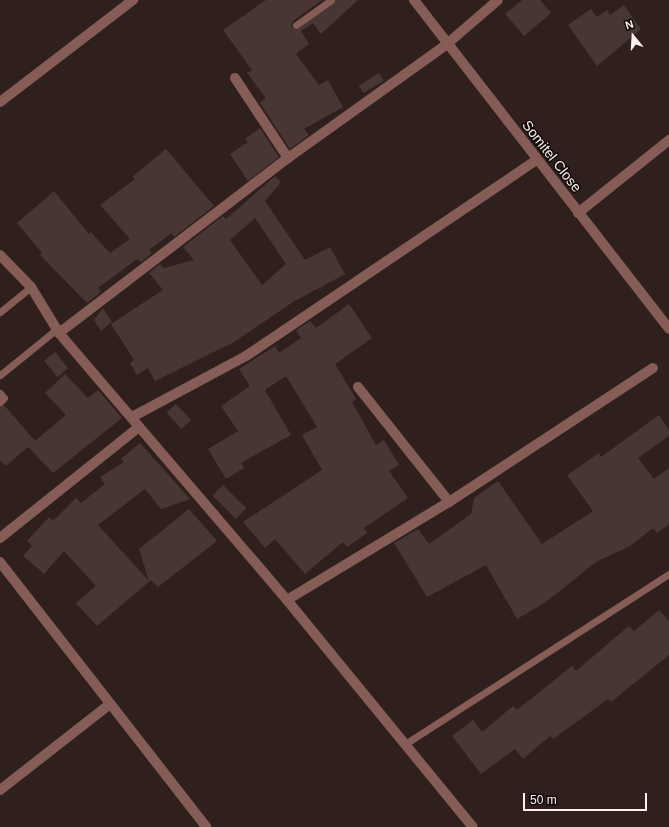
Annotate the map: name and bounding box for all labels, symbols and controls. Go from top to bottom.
north arrow [613,16,653,56]
text: N [624,18,635,32]
street label: Somitel Close [519,117,585,195]
scale bar [525,785,649,811]
text: 50 m [530,793,557,807]

